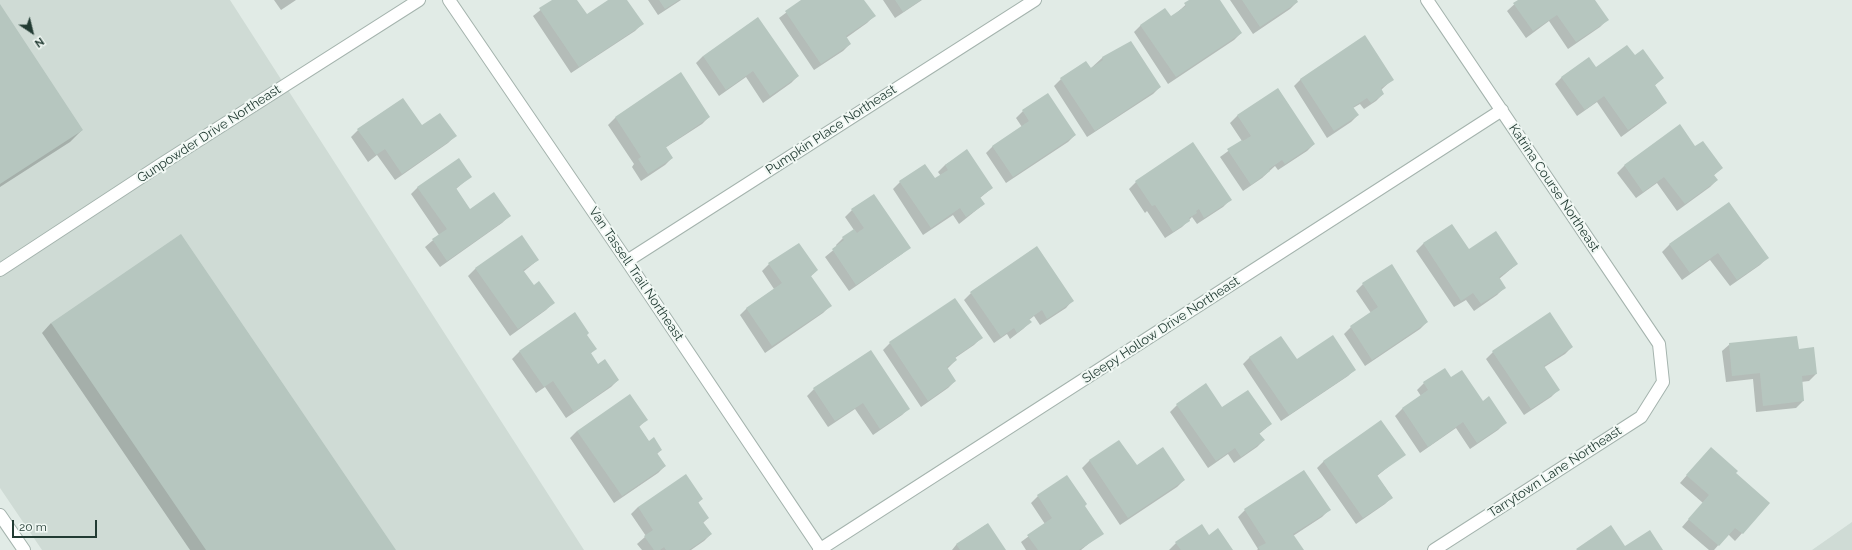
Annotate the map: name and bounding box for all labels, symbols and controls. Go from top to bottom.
north arrow [12,12,52,52]
text: N [32,35,46,50]
street label: Gunpowder Drive Northeast [134,82,284,186]
street label: Pumpkin Place Northeast [763,82,899,178]
street label: Katrina Course Northeast [1505,121,1603,255]
street label: Van Tassell Trail Northeast [585,204,687,344]
street label: Sleepy Hollow Drive Northeast [1079,273,1243,387]
street label: Tarrytown Lane Northeast [1485,423,1625,521]
scale bar [14,512,99,538]
text: 20 m [19,520,47,534]

